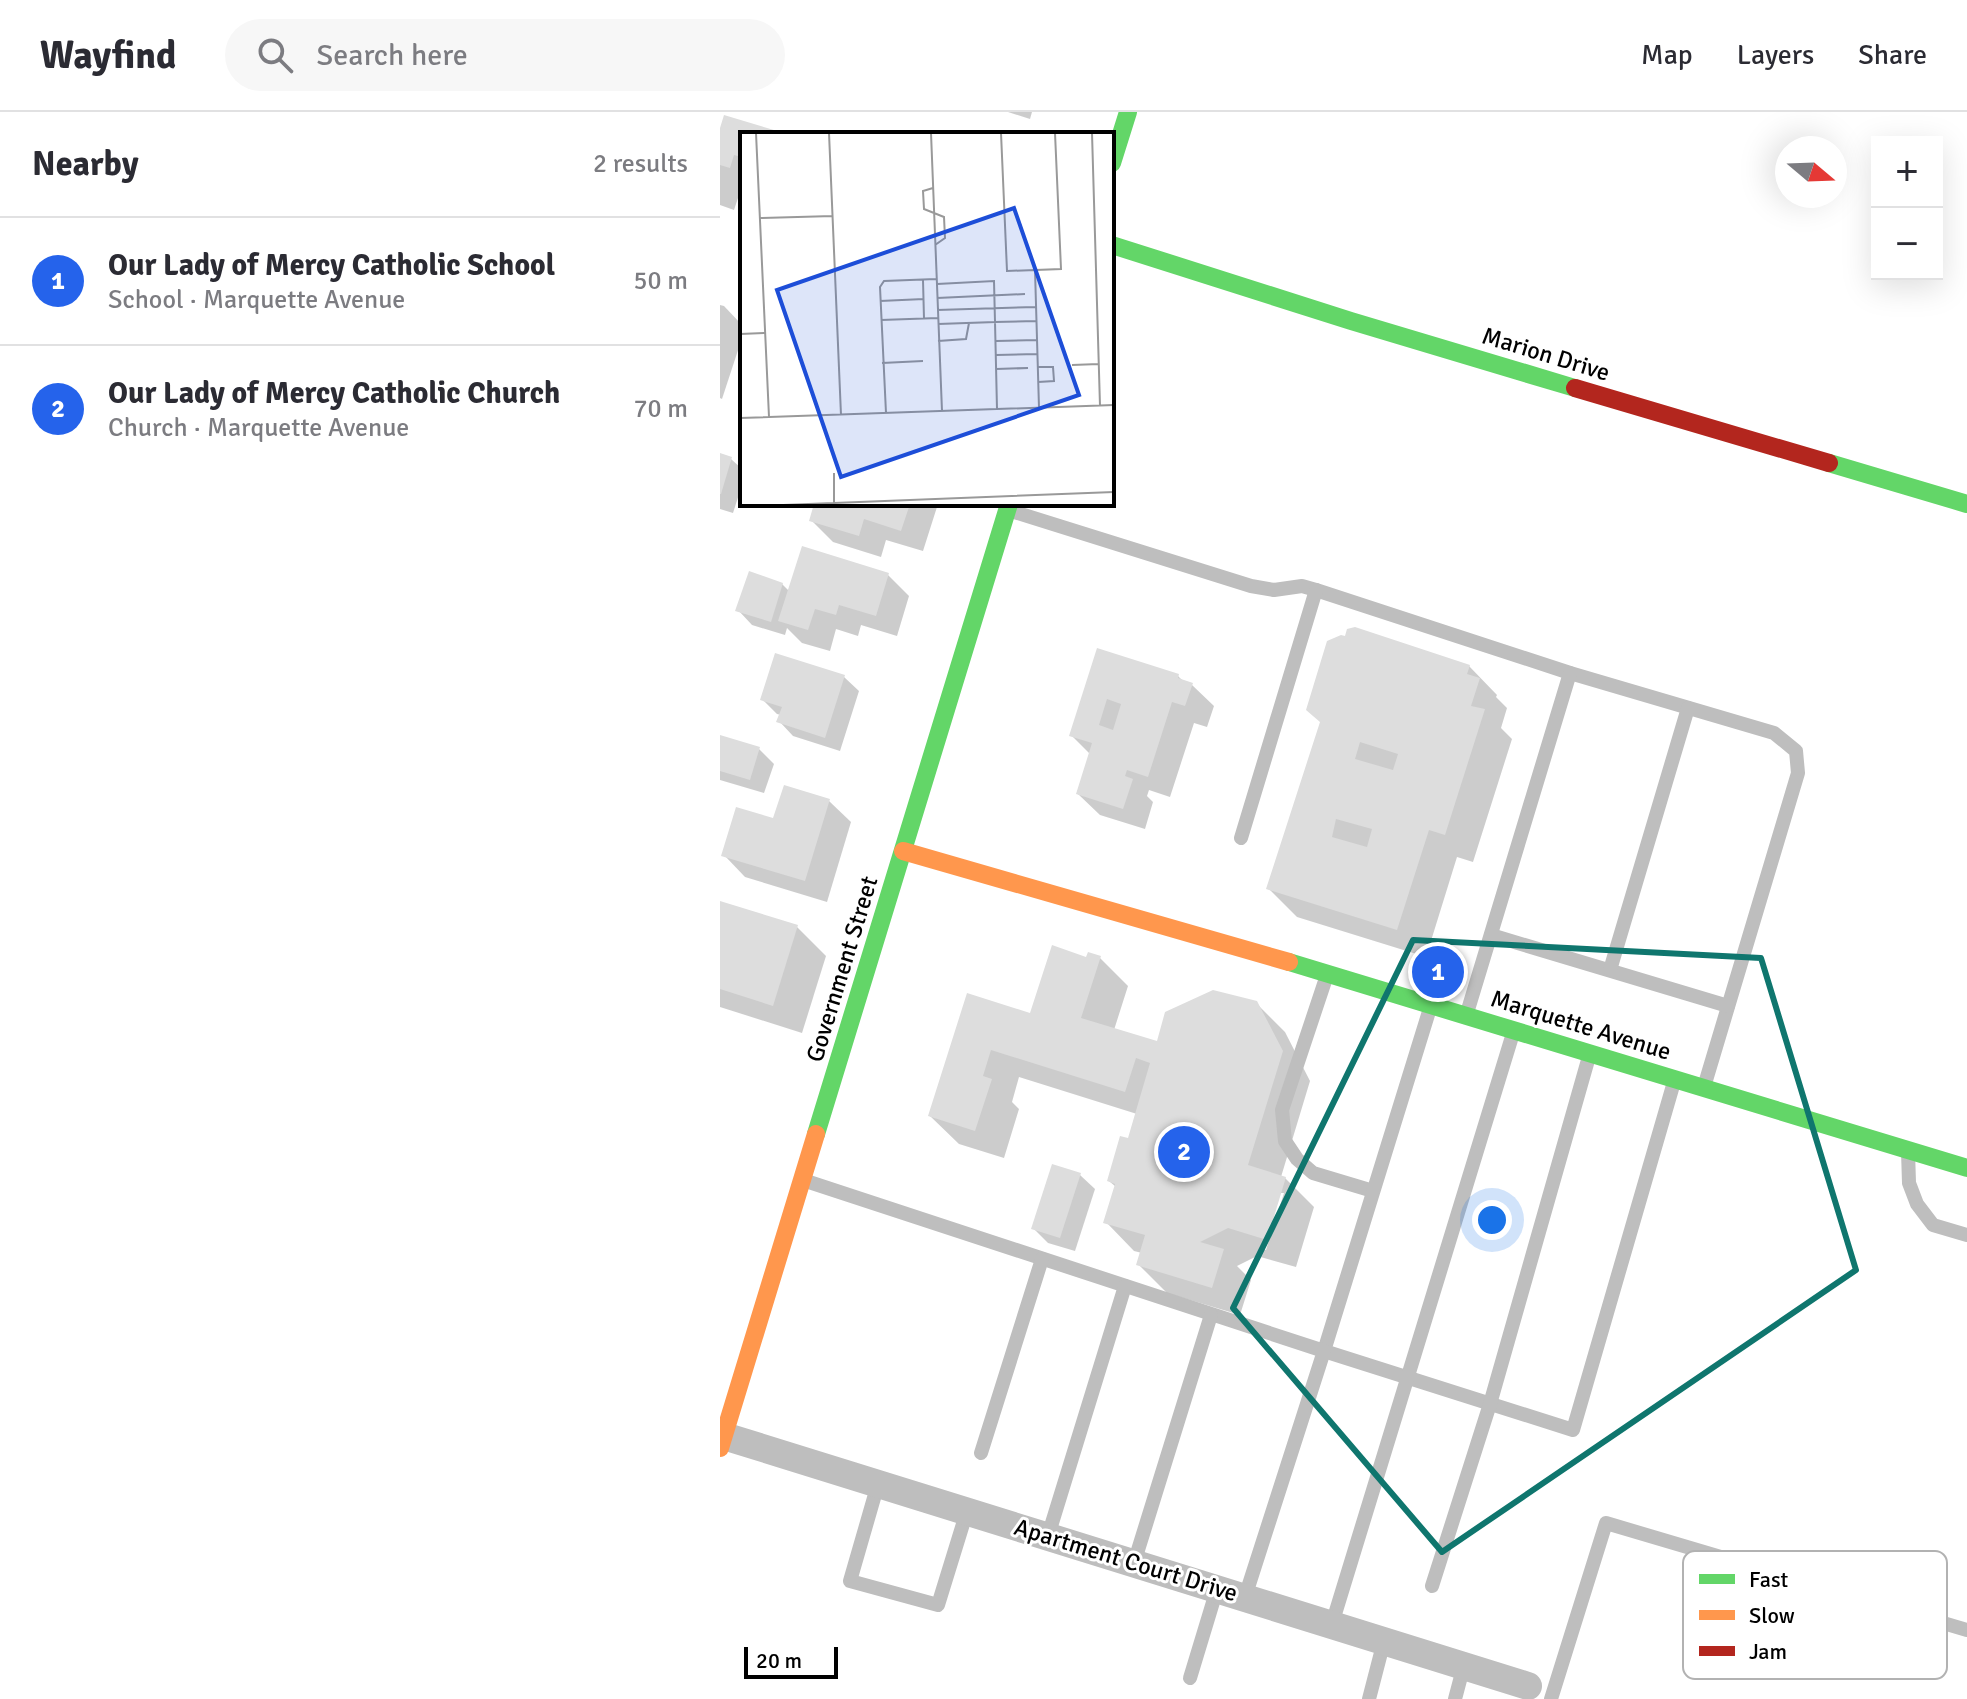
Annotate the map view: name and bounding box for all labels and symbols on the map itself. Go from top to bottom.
inset map [740,132,1114,506]
north arrow [1775,136,1847,208]
street label: Marion Drive [1479,320,1613,388]
street label: Government Street [799,872,885,1066]
pin: 1 [1412,942,1464,1002]
street label: Marquette Avenue [1487,983,1675,1067]
pin: 2 [1158,1122,1210,1182]
your location [1472,1200,1512,1240]
street label: Apartment Court Drive [1011,1512,1241,1608]
legend [1683,1551,1947,1679]
text: Fast [1749,1566,1789,1593]
text: Slow [1749,1602,1795,1629]
text: Jam [1749,1638,1787,1665]
scale bar [744,1643,838,1679]

